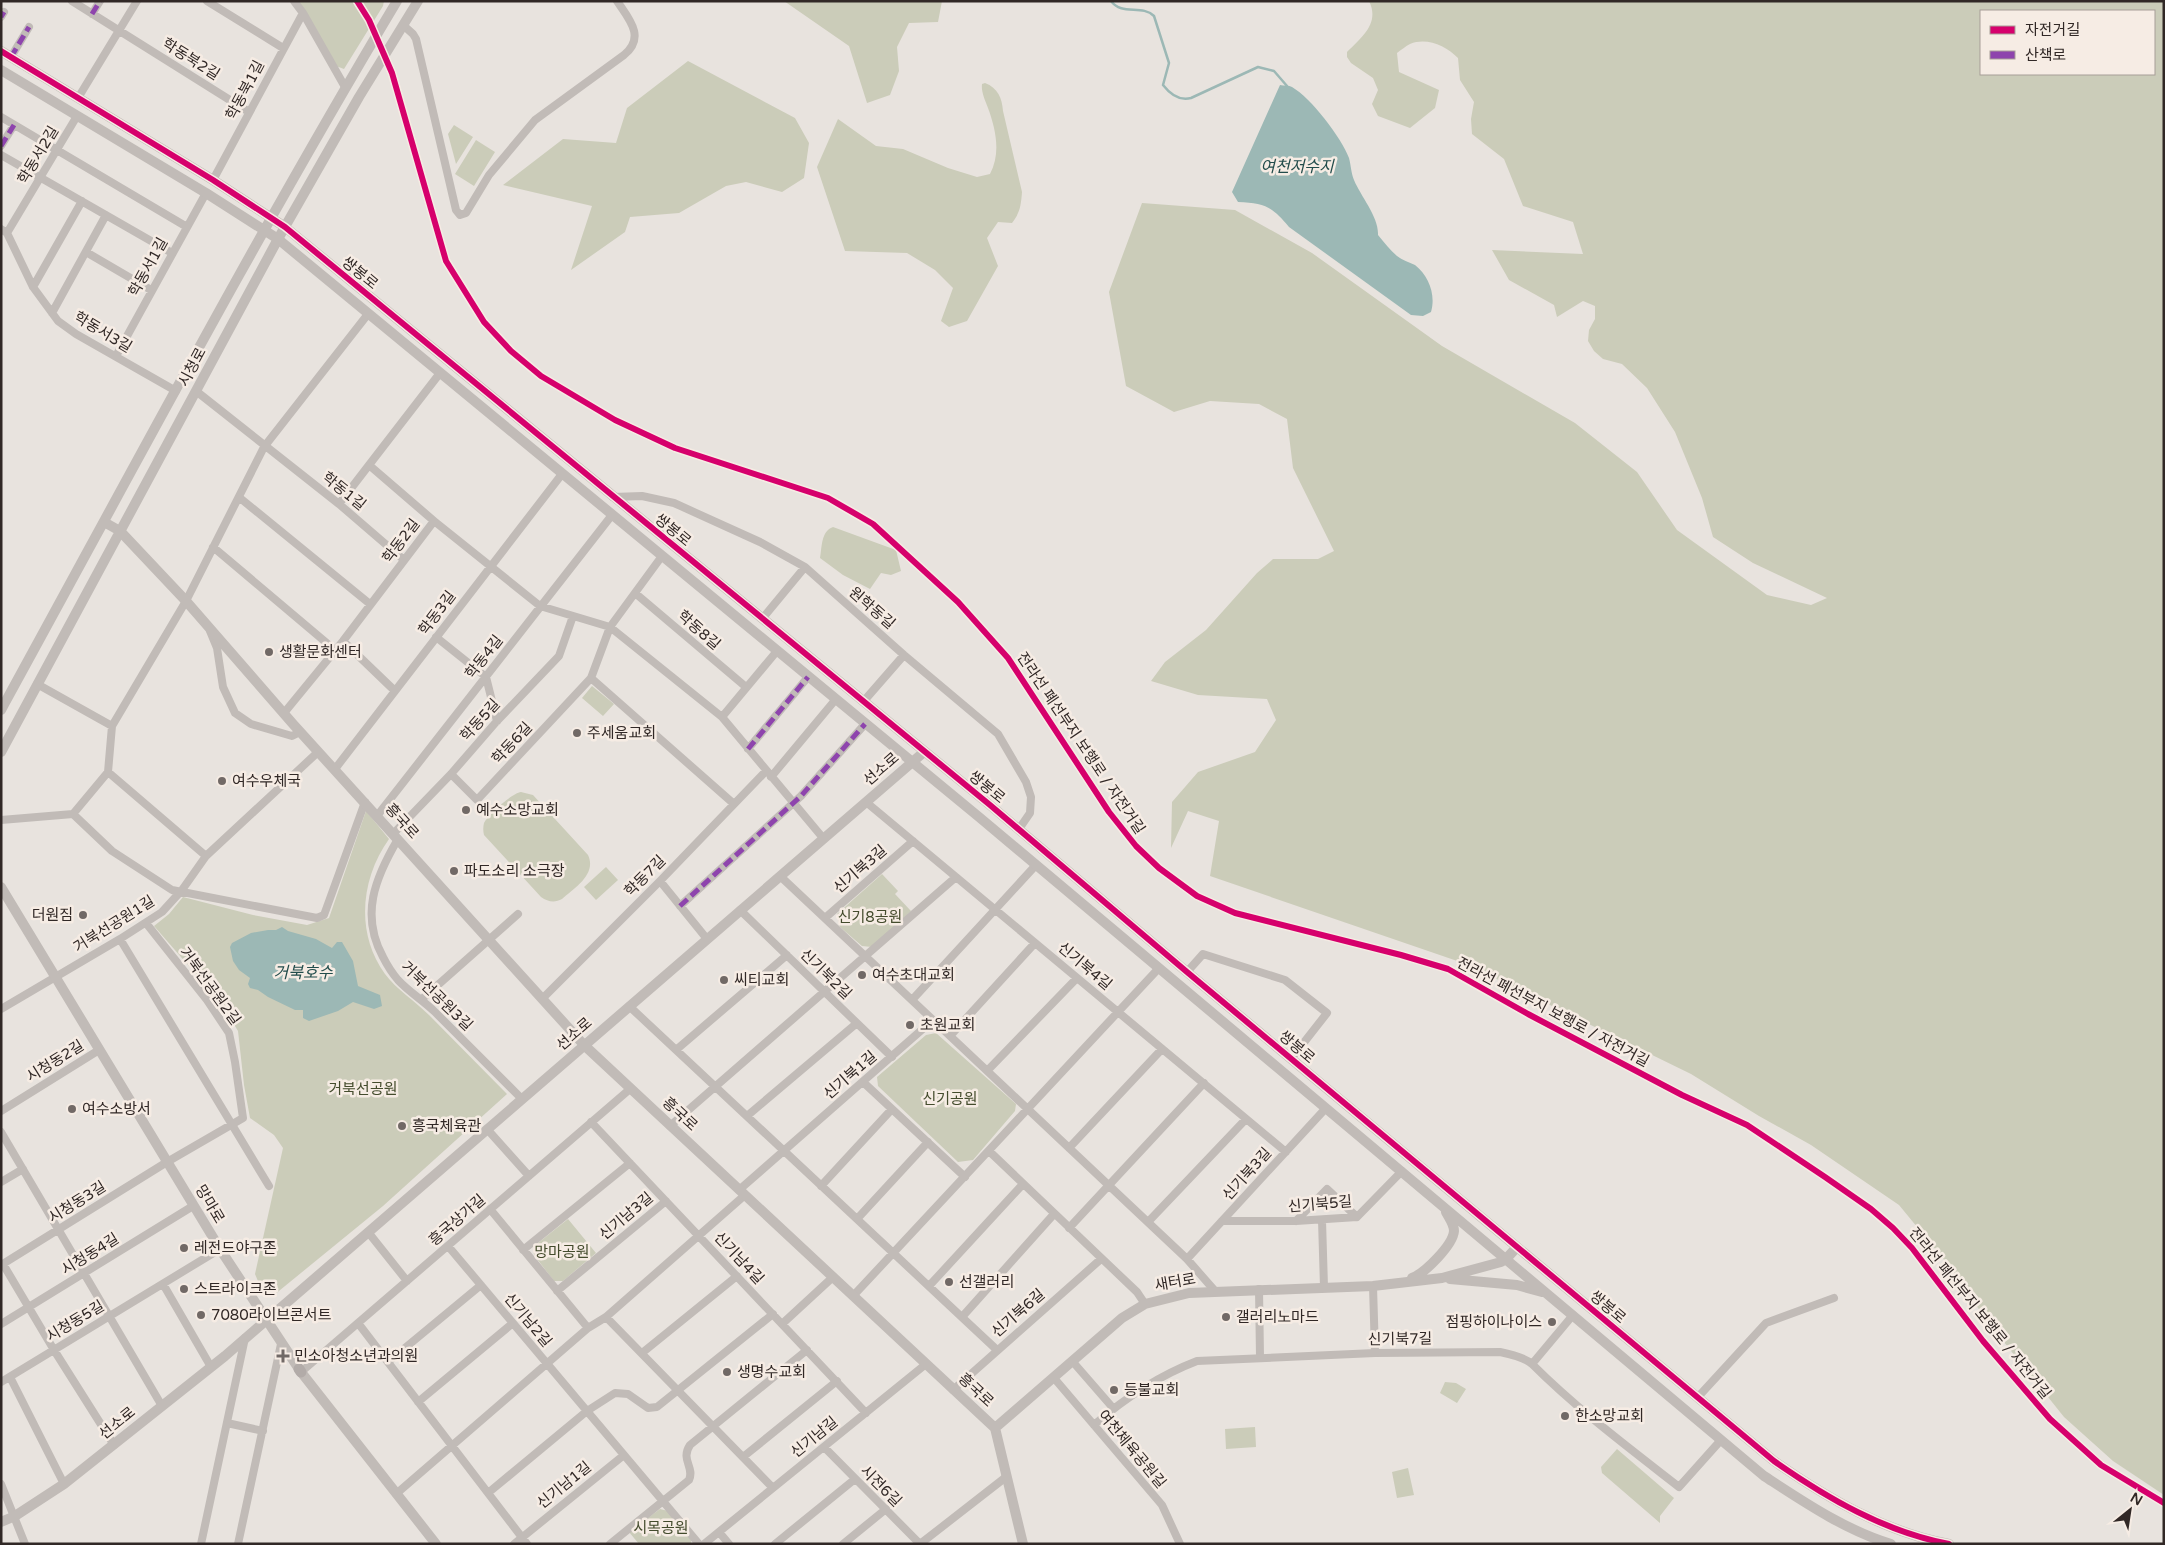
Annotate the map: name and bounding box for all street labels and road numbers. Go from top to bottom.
street label: 학동북2길 [159,34,223,84]
street label: 학동북1길 [222,57,268,123]
street label: 학동서2길 [14,123,62,187]
street label: 학동서1길 [124,234,172,300]
street label: 쌍봉로 [338,253,382,293]
street label: 학동서3길 [71,308,135,356]
street label: 시청로 [174,344,210,390]
street label: 학동1길 [319,468,369,514]
street label: 쌍봉로 [651,510,695,550]
street label: 학동2길 [379,515,423,567]
street label: 원학동길 [845,583,899,633]
street label: 학동3길 [415,587,459,639]
street label: 학동8길 [674,607,724,653]
street label: 학동4길 [461,631,507,683]
street label: 전라선 폐선부지 보행로 / 자전거길 [1013,649,1149,837]
street label: 학동5길 [456,695,504,745]
street label: 학동6길 [488,718,536,768]
street label: 선소로 [859,749,903,789]
street label: 쌍봉로 [965,767,1009,807]
street label: 흥국로 [381,800,423,842]
street label: 신기북3길 [830,841,890,897]
street label: 학동7길 [621,852,669,900]
street label: 거북선공원1길 [70,892,158,956]
street label: 신기북4길 [1054,938,1116,994]
street label: 거북선공원2길 [176,943,244,1029]
street label: 신기북2길 [797,945,855,1003]
street label: 전라선 폐선부지 보행로 / 자전거길 [1454,953,1652,1071]
street label: 거북선공원3길 [398,957,476,1035]
street label: 선소로 [552,1014,596,1054]
street label: 쌍봉로 [1275,1027,1319,1067]
street label: 시청동2길 [23,1036,87,1086]
street label: 신기북1길 [820,1047,880,1103]
street label: 흥국로 [659,1093,701,1135]
street label: 신기북3길 [1219,1144,1275,1204]
street label: 시청동3길 [45,1177,109,1227]
street label: 망마로 [192,1182,228,1226]
street label: 신기남3길 [595,1188,657,1244]
street label: 흥국상가길 [425,1191,489,1249]
street label: 신기북5길 [1287,1192,1353,1216]
street label: 전라선 폐선부지 보행로 / 자전거길 [1905,1224,2055,1402]
street label: 신기남4길 [710,1228,768,1288]
street label: 시청동4길 [58,1229,122,1279]
street label: 새터로 [1153,1270,1197,1294]
street label: 신기북6길 [988,1285,1048,1341]
street label: 쌍봉로 [1586,1287,1630,1327]
street label: 신기남2길 [500,1289,556,1351]
street label: 시청동5길 [43,1297,107,1345]
street label: 신기북7길 [1368,1329,1432,1349]
street label: 흥국로 [955,1369,997,1411]
street label: 선소로 [95,1403,139,1443]
street label: 여천체육공원길 [1094,1406,1170,1492]
street label: 신기남길 [787,1413,841,1461]
street label: 신기남1길 [533,1458,595,1512]
street label: 시전6길 [857,1462,905,1510]

